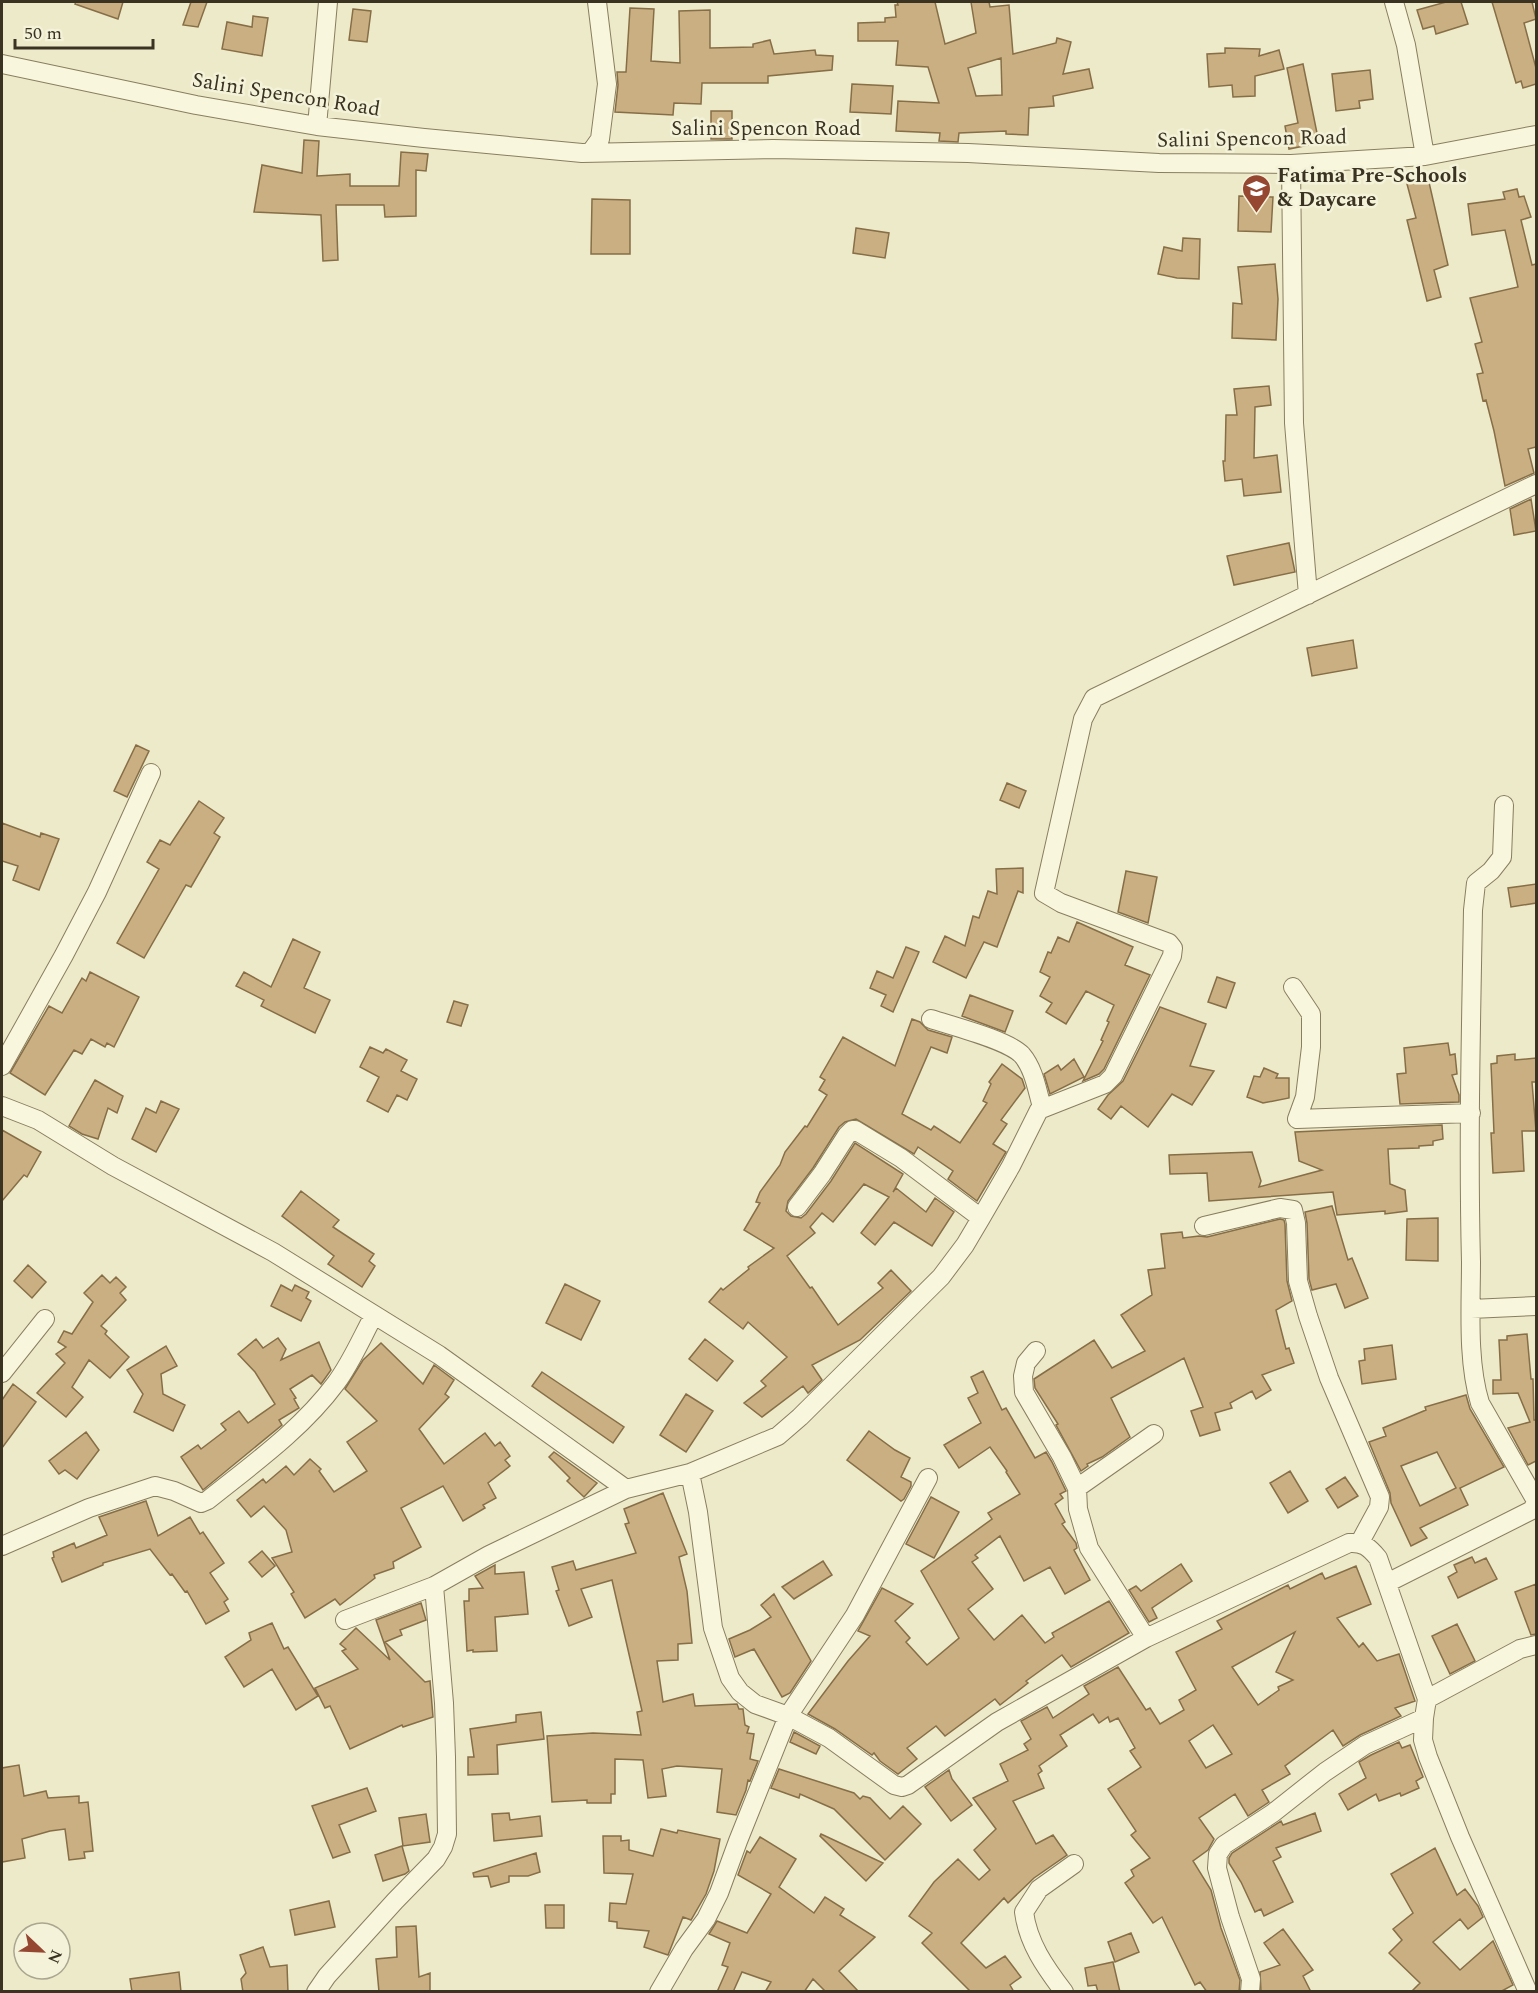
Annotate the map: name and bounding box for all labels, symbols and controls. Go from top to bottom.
scale bar [15,12,153,50]
text: 50 m [24,20,62,47]
street label: Salini Spencon Road [190,64,382,126]
street label: Salini Spencon Road [671,113,861,145]
street label: Salini Spencon Road [1157,121,1347,157]
place label: Fatima Pre-Schools & Daycare [1277,160,1467,216]
school or university icon: Fatima Pre-Schools & Daycare [1240,172,1272,214]
north arrow [12,1921,72,1981]
text: N [41,1946,68,1967]

